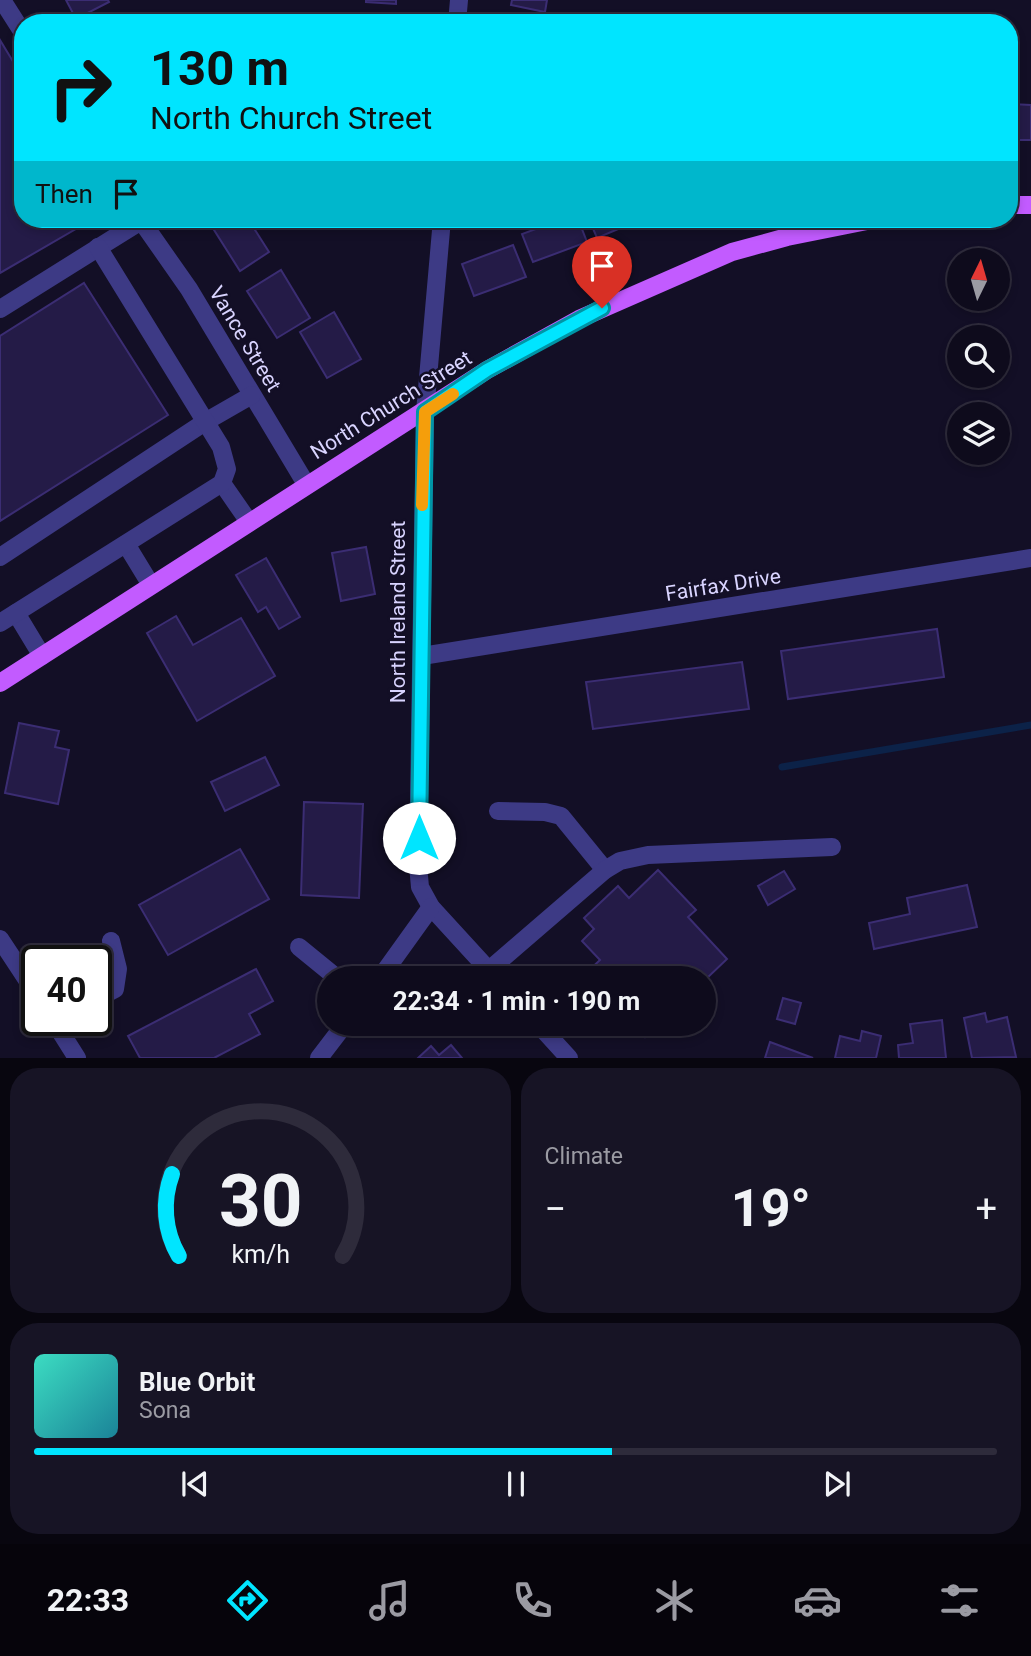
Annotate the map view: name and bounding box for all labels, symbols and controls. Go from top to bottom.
text: 130 m [150,40,289,97]
icon: right [35,42,126,133]
text: North Church Street [150,99,432,137]
icon: arrive [107,175,145,213]
text: Then [35,179,93,209]
pin [572,236,632,308]
icon: arrive [583,247,621,285]
north arrow [947,248,1010,312]
map controls [947,248,1010,465]
street label: Vance Street [204,282,286,396]
button: search [947,325,1010,388]
street label: North Church Street [306,346,476,464]
button: layers [947,402,1010,465]
street label: North Ireland Street [386,521,410,703]
street label: Fairfax Drive [664,564,782,606]
position arrow [382,801,456,875]
speed limit sign: 40 [21,945,112,1036]
text: 22:34 · 1 min · 190 m [393,986,640,1016]
text: Climate [545,1143,623,1170]
text: 30 [218,1159,302,1245]
text: 19° [731,1178,811,1239]
text: − [545,1187,566,1231]
text: + [975,1187,997,1231]
text: km/h [231,1240,290,1269]
text: Blue Orbit [139,1367,255,1397]
text: Sona [139,1397,191,1424]
icon: previous [176,1465,214,1503]
icon: pause [497,1465,535,1503]
icon: next [818,1465,856,1503]
icon: directions [223,1576,272,1625]
icon: music [365,1576,414,1625]
icon: phone [508,1576,557,1625]
icon: climate [650,1576,699,1625]
icon: car [793,1576,842,1625]
icon: filters [935,1576,984,1625]
text: 22:33 [47,1581,129,1619]

